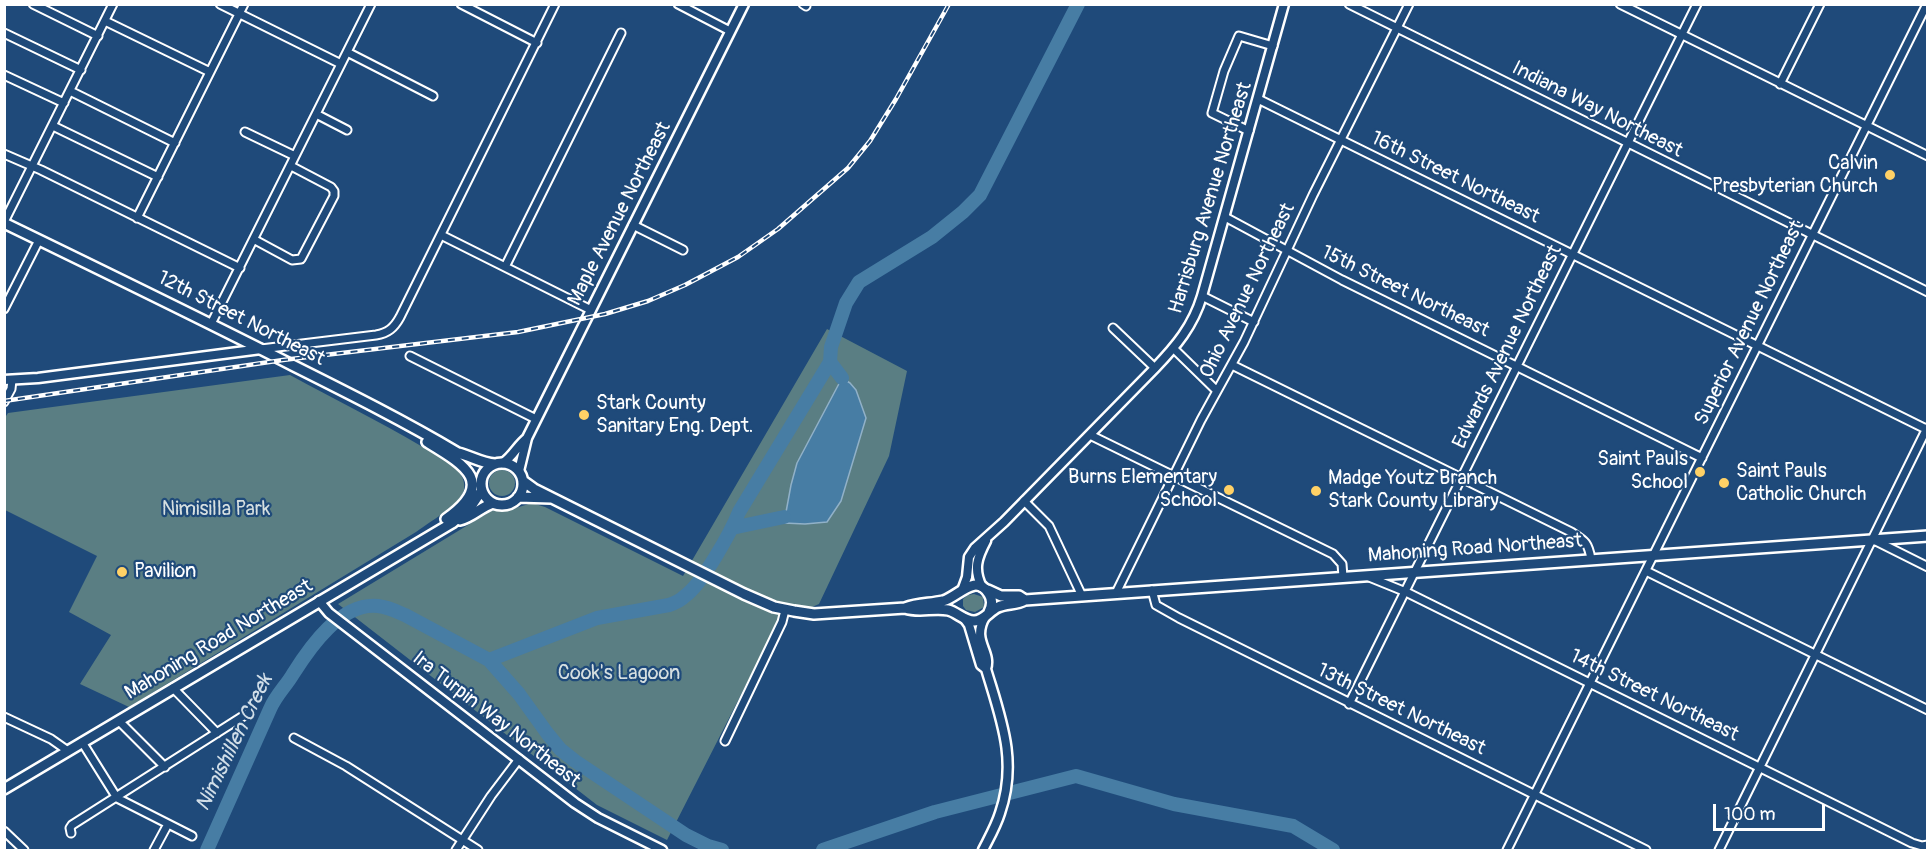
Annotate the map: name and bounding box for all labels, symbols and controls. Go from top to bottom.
street label: Indiana Way Northeast [1508,57,1686,163]
street label: Harrisburg Avenue Northeast [1164,79,1258,317]
street label: Maple Avenue Northeast [563,118,677,310]
street label: 16th Street Northeast [1367,127,1543,229]
place label: Calvin Presbyterian Church [1712,152,1878,199]
marker: Calvin Presbyterian Church [1883,168,1897,182]
street label: Ohio Avenue Northeast [1195,200,1301,382]
street label: Superior Avenue Northeast [1690,217,1810,429]
street label: 15th Street Northeast [1317,241,1493,343]
street label: Edwards Avenue Northeast [1448,241,1568,453]
street label: 12th Street Northeast [153,266,329,372]
place label: Stark County Sanitary Eng. Dept. [596,392,753,439]
marker: Stark County Sanitary Eng. Dept. [577,408,591,422]
place label: Saint Pauls School [1597,448,1688,495]
place label: Saint Pauls Catholic Church [1736,460,1866,507]
marker: Saint Pauls School [1693,465,1707,479]
place label: Burns Elementary School [1068,466,1217,513]
place label: Madge Youtz Branch Stark County Library [1328,467,1499,514]
marker: Saint Pauls Catholic Church [1717,476,1731,490]
marker: Burns Elementary School [1222,483,1236,497]
marker: Madge Youtz Branch Stark County Library [1309,484,1323,498]
park label: Nimisilla Park [162,498,270,522]
street label: Mahoning Road Northeast [1367,530,1583,568]
place label: Pavilion [134,560,196,584]
marker: Pavilion [115,565,129,579]
street label: Mahoning Road Northeast [121,574,317,706]
street label: 14th Street Northeast [1566,645,1742,747]
street label: Ira Turpin Way Northeast [407,647,585,793]
street label: 13th Street Northeast [1313,659,1489,761]
park label: Cook's Lagoon [558,662,680,686]
water label: Nimishillen Creek [191,671,279,815]
scale bar [1716,792,1828,830]
text: 100 m [1724,803,1776,826]

